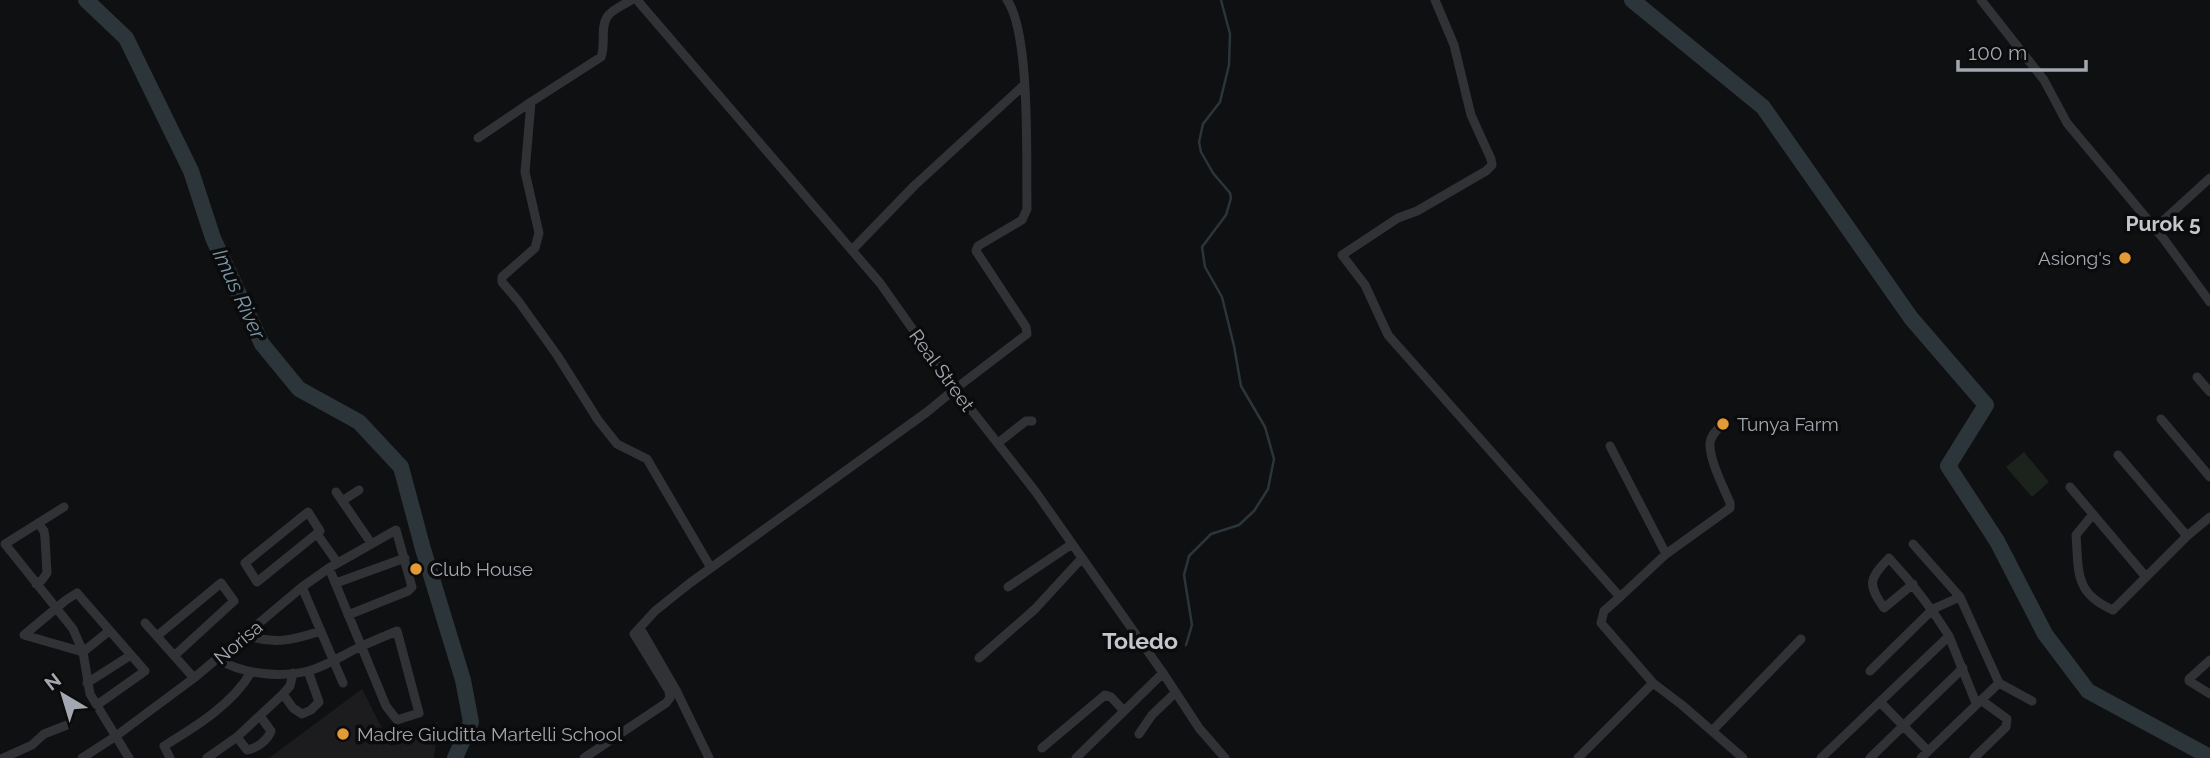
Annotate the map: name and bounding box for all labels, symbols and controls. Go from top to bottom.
scale bar [1958,28,2086,72]
text: 100 m [1968,40,2027,65]
district label: Purok 5 [2125,211,2201,236]
water label: Imus River [208,245,272,344]
place label: Asiong's [2038,247,2111,269]
marker: Asiong's [2117,250,2133,266]
street label: Real Street [905,325,979,416]
place label: Tunya Farm [1737,413,1839,435]
marker: Tunya Farm [1715,416,1731,432]
place label: Club House [430,558,533,580]
marker: Club House [408,561,424,577]
street label: Norisa [209,616,267,668]
district label: Toledo [1102,627,1178,654]
north arrow [28,660,98,730]
text: N [40,668,65,695]
place label: Madre Giuditta Martelli School [357,723,623,745]
marker: Madre Giuditta Martelli School [335,726,351,742]

